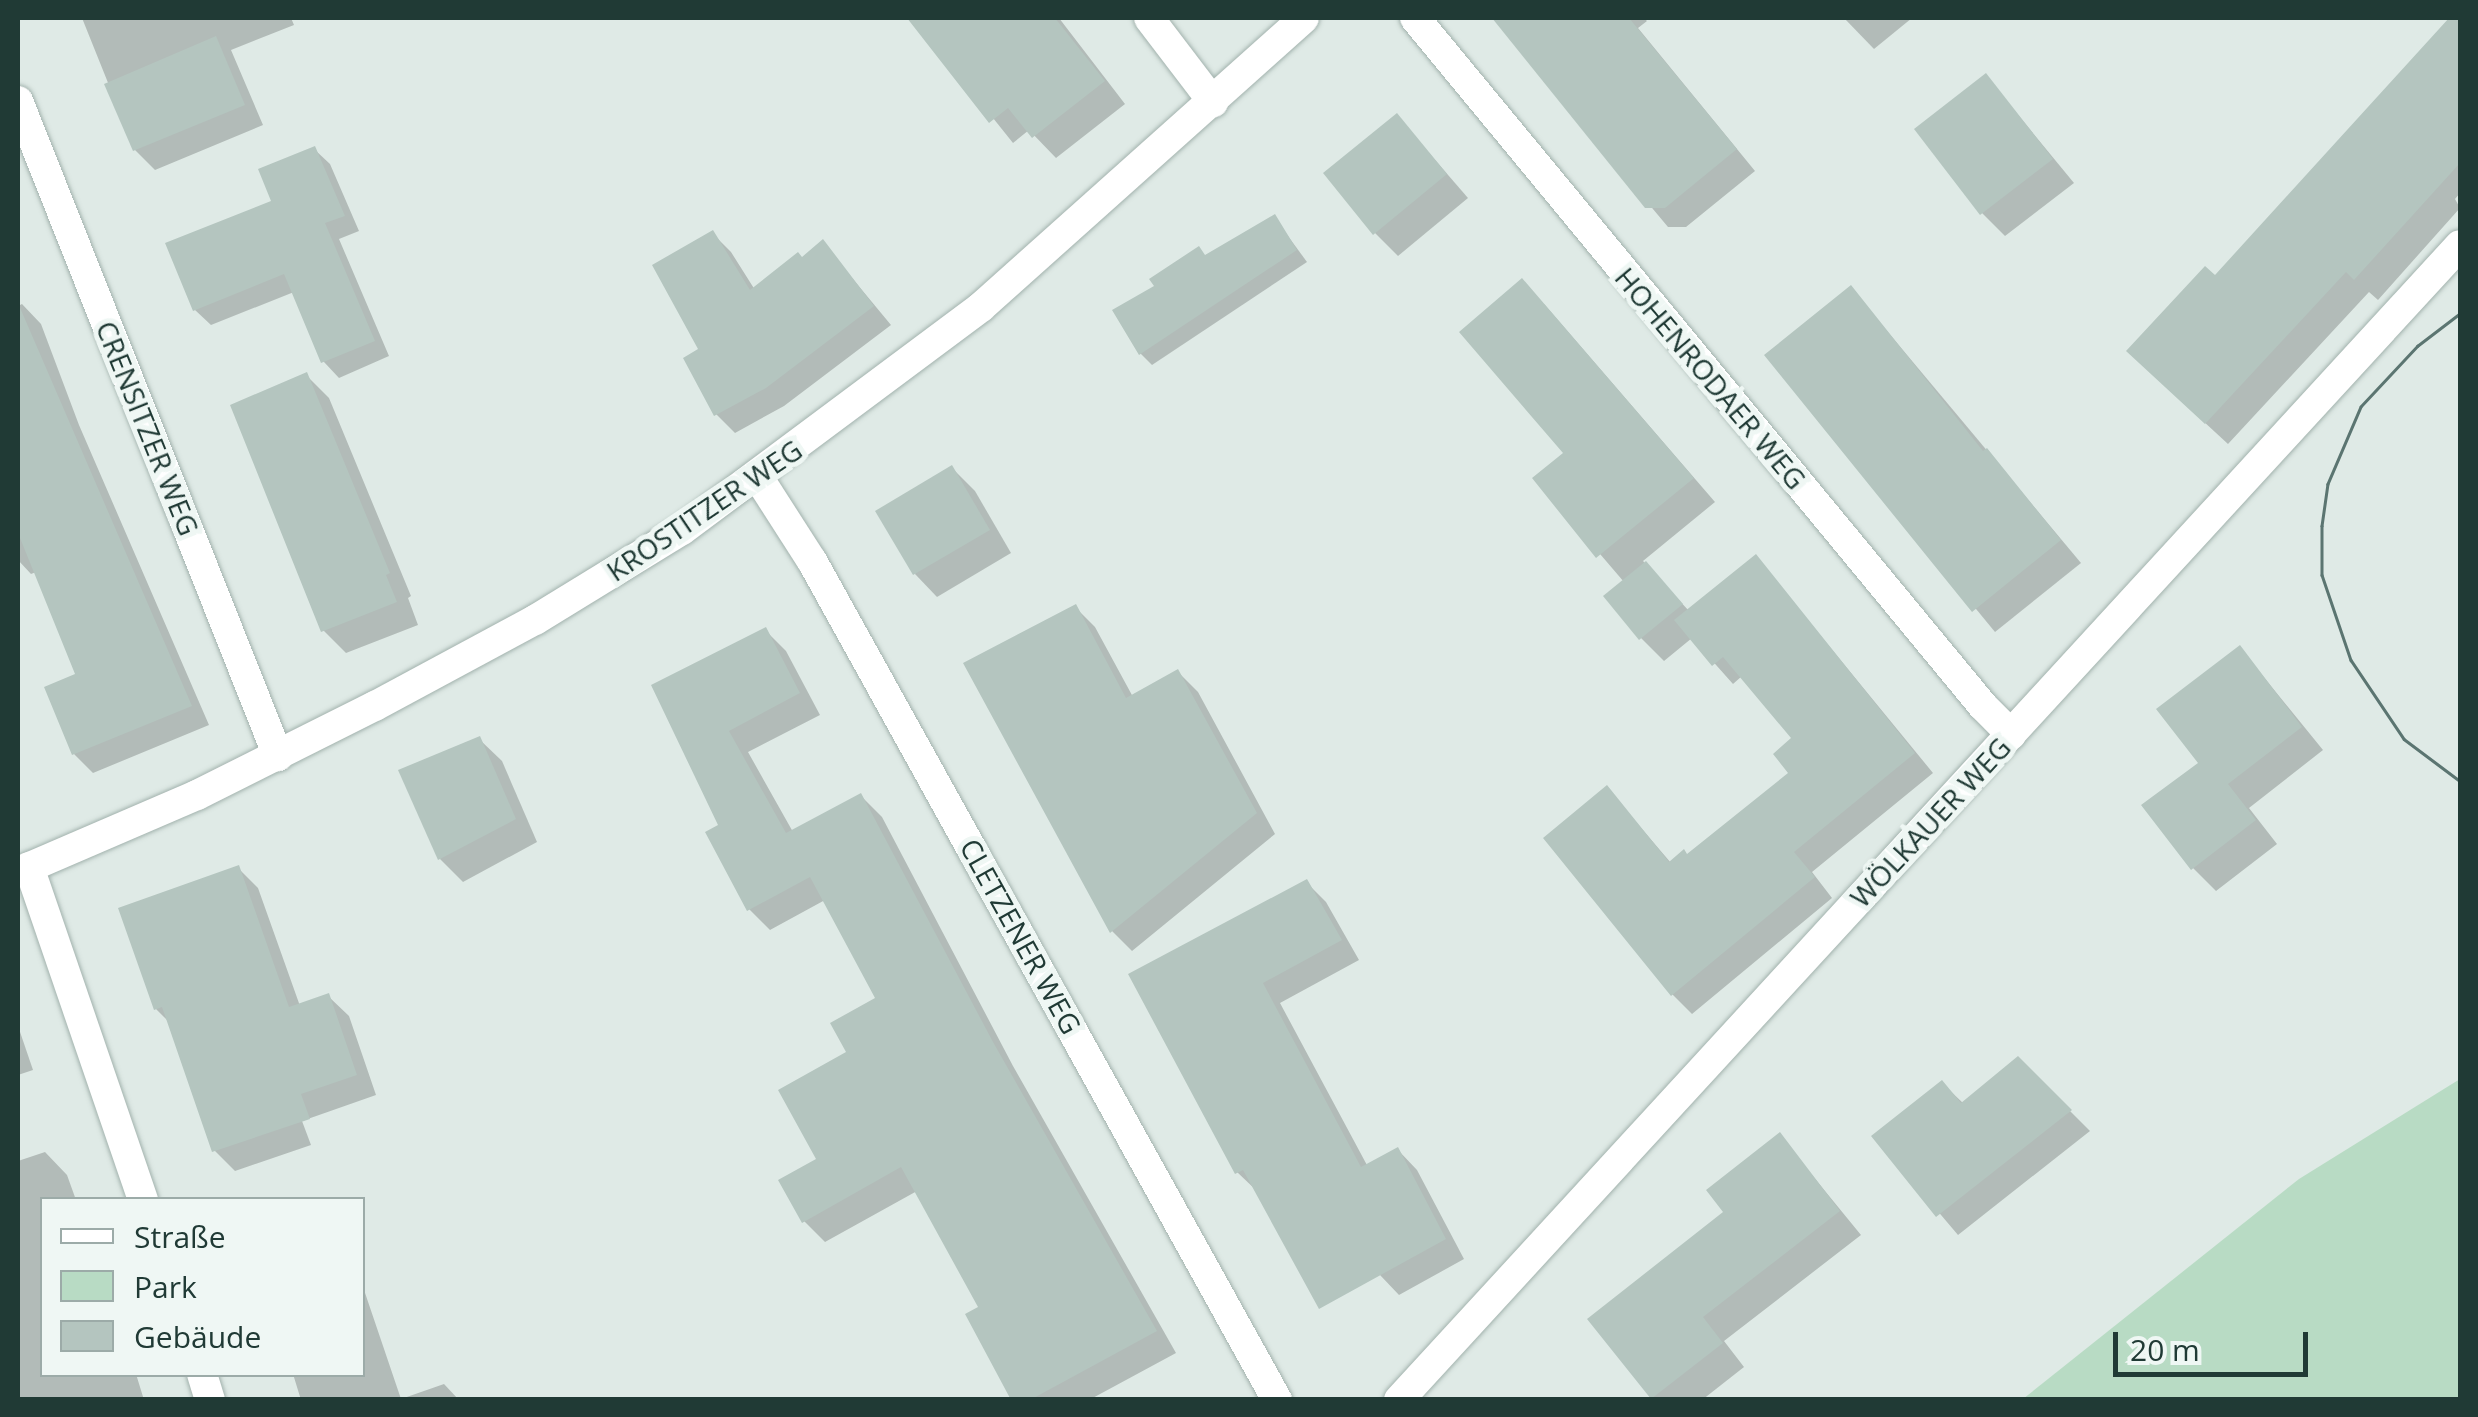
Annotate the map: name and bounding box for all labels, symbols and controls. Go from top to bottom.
street label: HOHENRODAER WEG [1609,260,1813,496]
street label: CRENSITZER WEG [90,316,206,540]
street label: KROSTITZER WEG [600,432,808,588]
street label: WÖLKAUER WEG [1843,730,2017,914]
street label: CLETZENER WEG [954,833,1088,1039]
legend [40,1197,365,1377]
text: Straße [134,1216,226,1257]
text: Park [134,1266,197,1307]
scale bar [2118,1312,2313,1374]
text: Gebäude [134,1316,261,1357]
text: 20 m [2130,1329,2200,1370]

